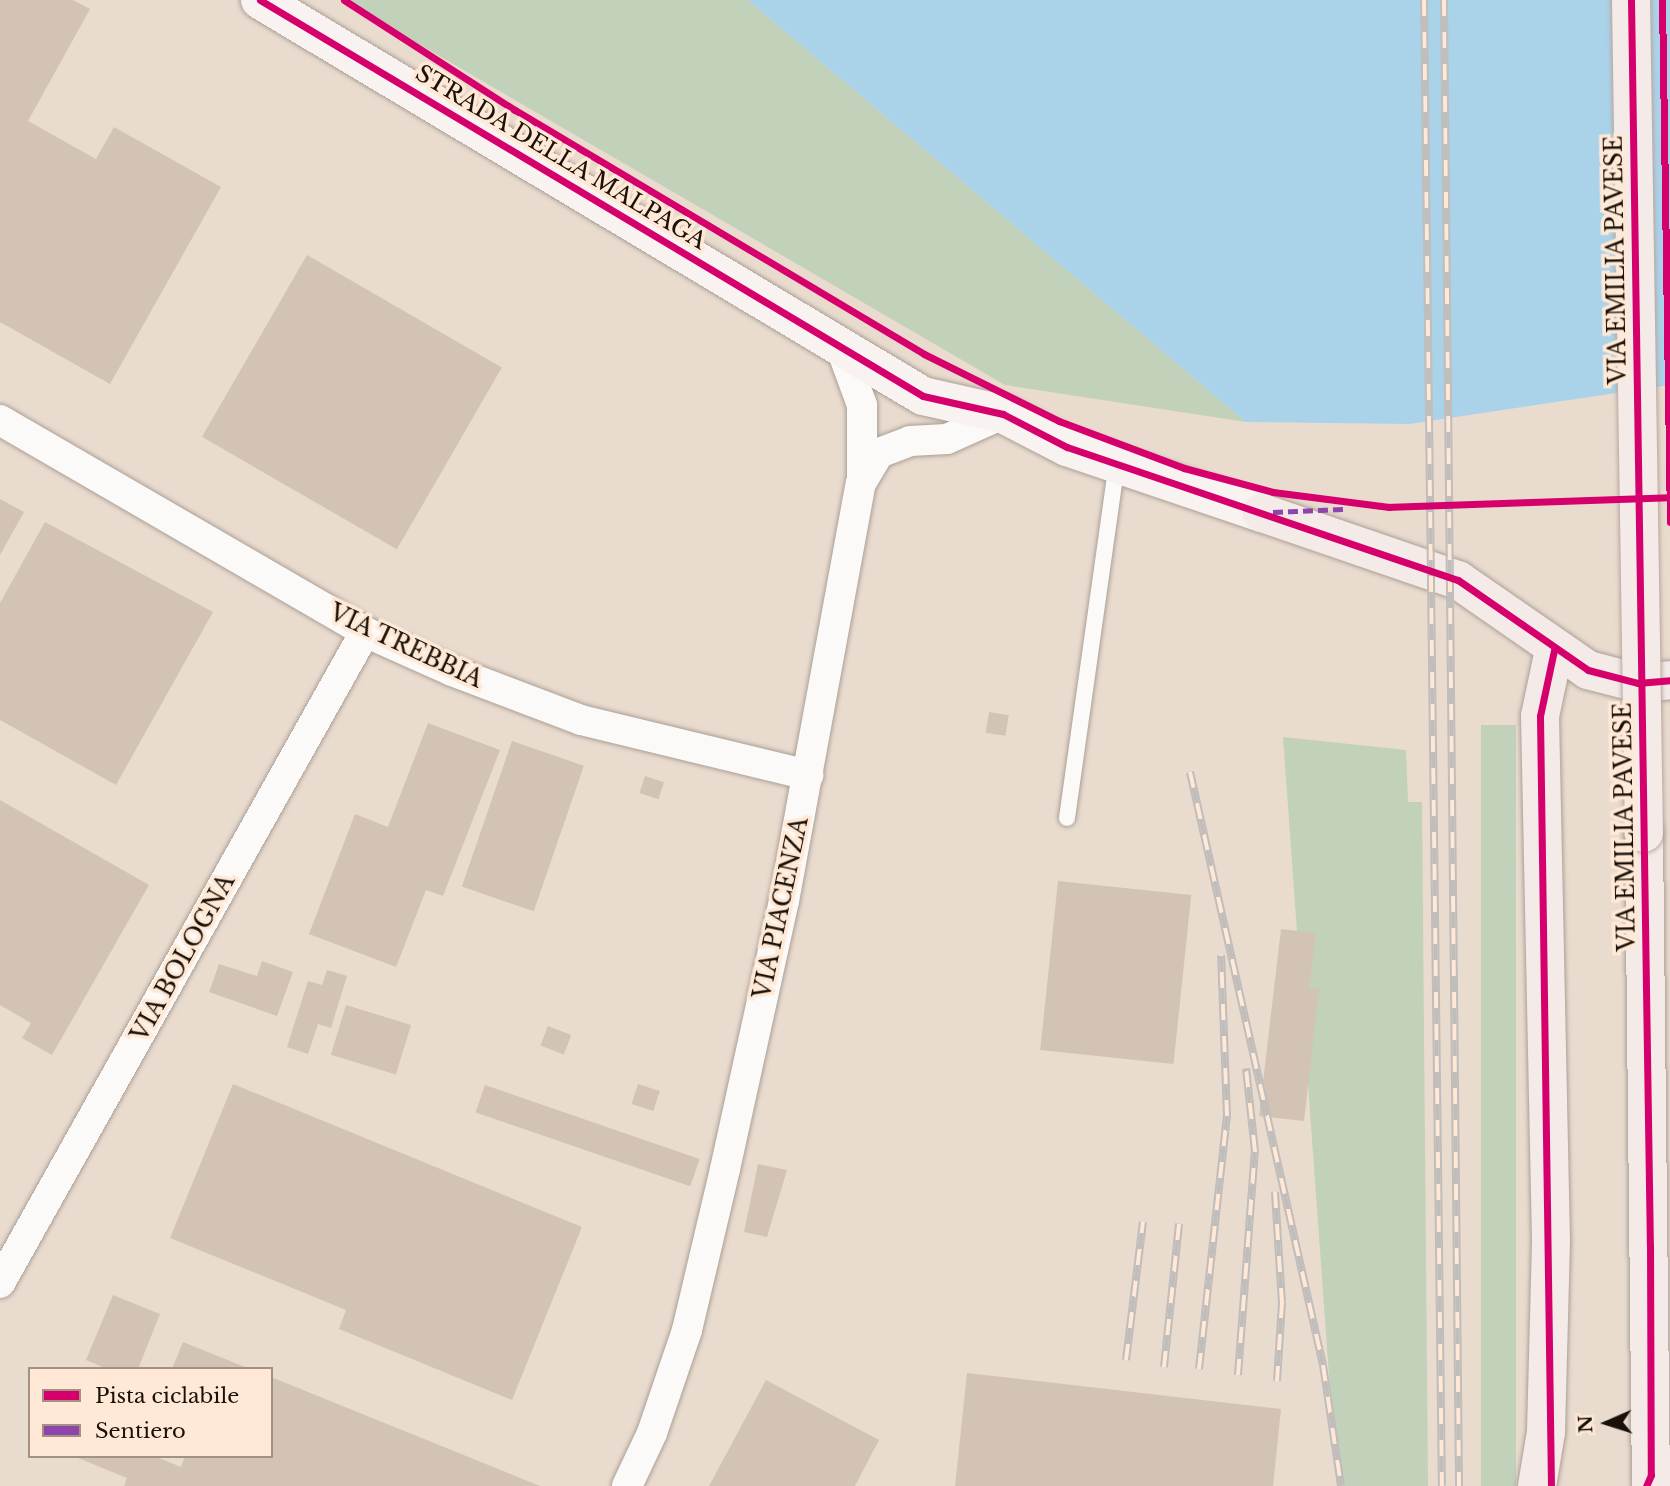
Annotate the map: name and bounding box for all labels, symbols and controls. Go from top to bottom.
street label: STRADA DELLA MALPAGA [410,59,712,255]
street label: VIA EMILIA PAVESE [1600,134,1632,386]
street label: VIA TREBBIA [324,598,488,694]
street label: VIA EMILIA PAVESE [1609,701,1641,953]
street label: VIA PIACENZA [748,814,814,1002]
street label: VIA BOLOGNA [125,869,241,1047]
legend [28,1367,273,1458]
text: Pista ciclabile [95,1383,239,1409]
north arrow [1572,1388,1642,1458]
text: N [1574,1415,1597,1434]
text: Sentiero [95,1418,186,1444]

